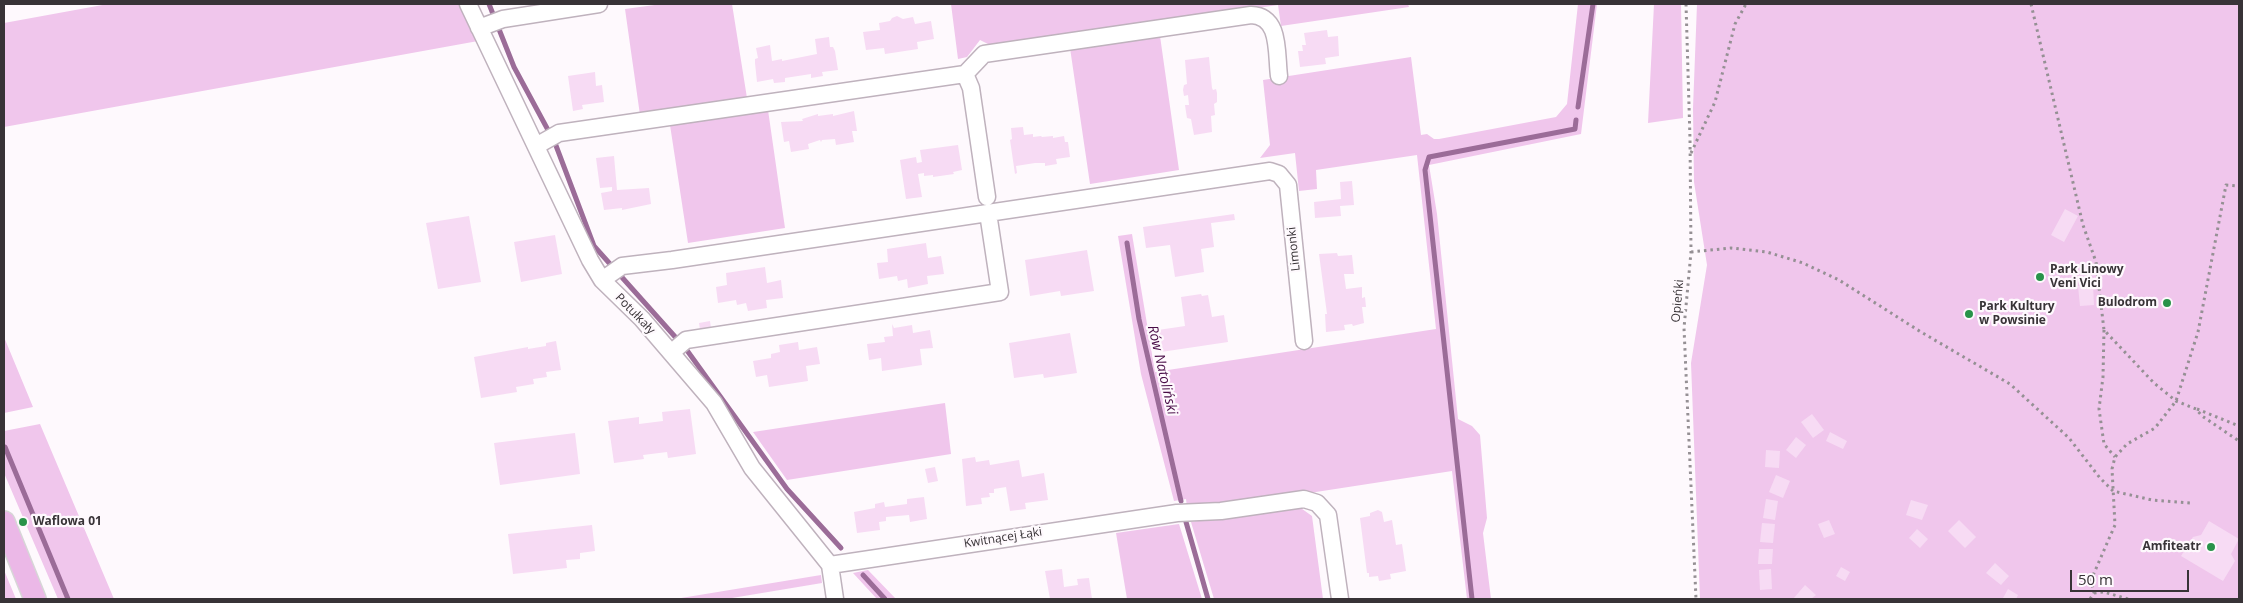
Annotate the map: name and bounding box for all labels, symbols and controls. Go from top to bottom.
street label: Limonki [1285,226,1303,272]
place label: Park Linowy Veni Vici [2050,263,2124,291]
marker: Park Linowy Veni Vici [2034,271,2046,283]
street label: Opieńki [1669,279,1687,323]
street label: Potułkały [612,291,658,337]
place label: Bulodrom [2098,296,2157,310]
marker: Bulodrom [2161,297,2173,309]
place label: Park Kultury w Powsinie [1979,300,2055,328]
marker: Park Kultury w Powsinie [1963,308,1975,320]
water label: Rów Natoliński [1144,324,1180,416]
place label: Waflowa 01 [33,515,102,529]
marker: Waflowa 01 [17,516,29,528]
street label: Kwitnącej Łąki [963,525,1043,551]
place label: Amfiteatr [2142,540,2201,554]
marker: Amfiteatr [2205,541,2217,553]
scale bar [2073,560,2192,592]
text: 50 m [2078,569,2113,589]

